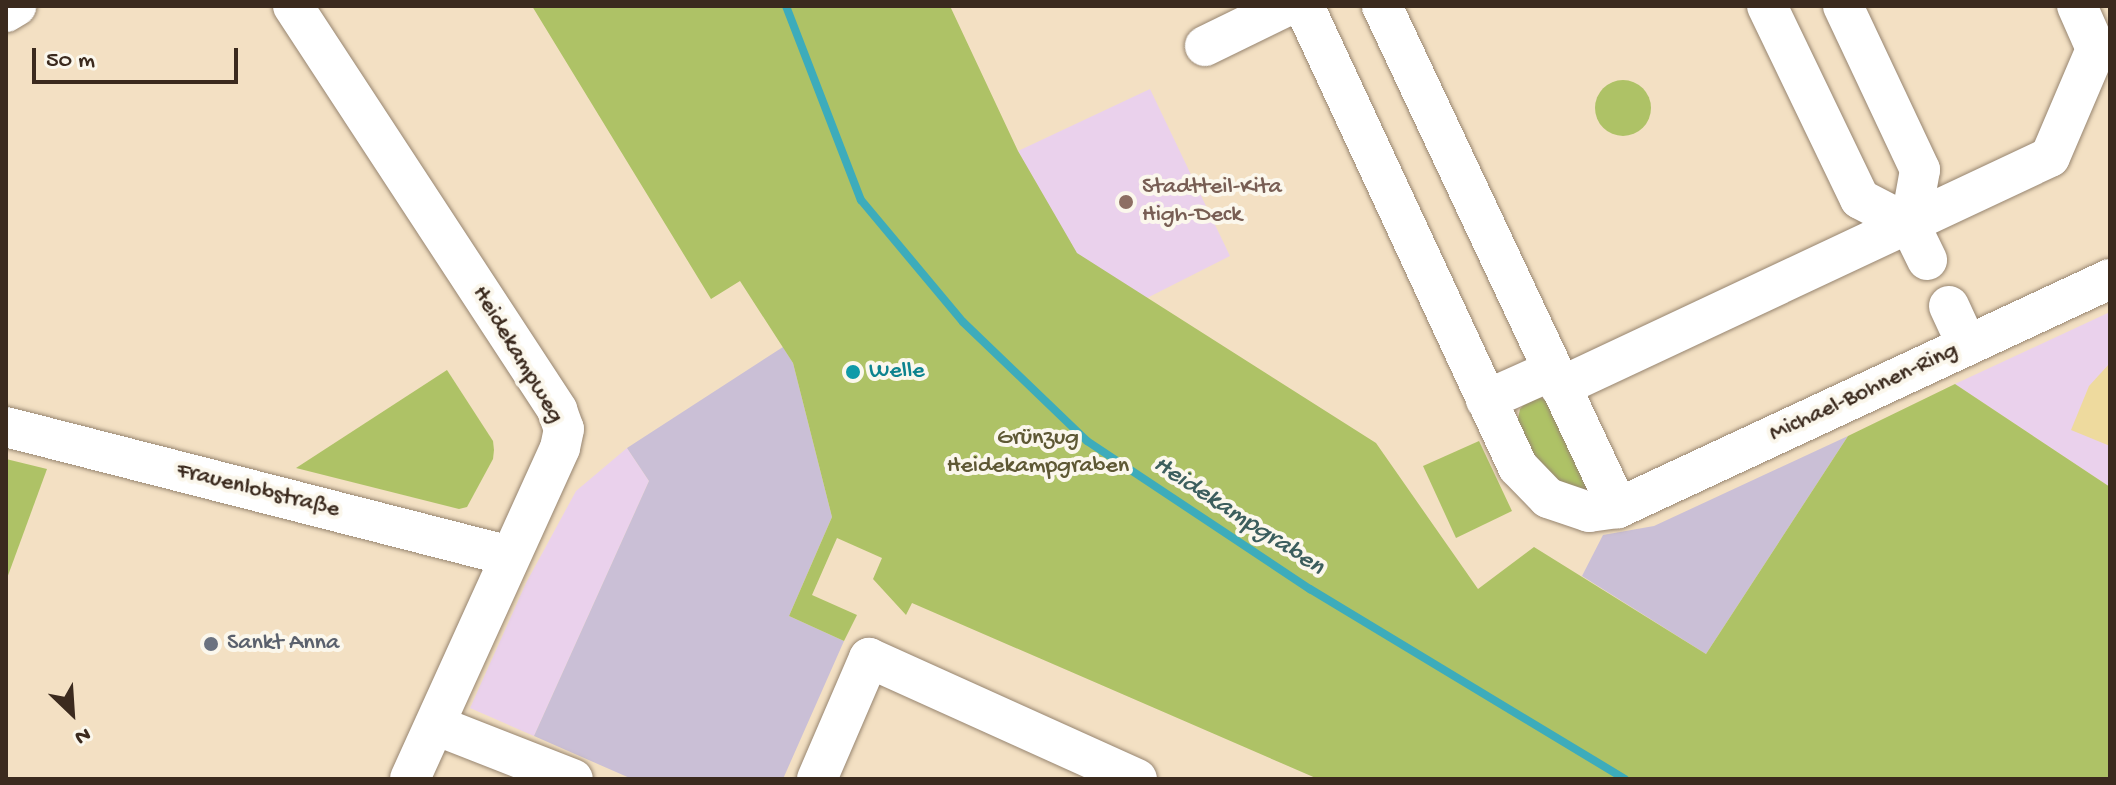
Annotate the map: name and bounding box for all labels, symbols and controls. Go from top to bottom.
scale bar [36,32,242,82]
text: 50 m [46,47,95,76]
place label: Stadtteil-Kita High-Deck [1142,174,1282,230]
marker: Stadtteil-Kita High-Deck [1117,193,1135,211]
street label: Heidekampweg [465,281,569,429]
street label: Michael-Bohnen-Ring [1765,337,1963,449]
place label: Welle [869,358,925,386]
marker: Welle [844,363,862,381]
park label: Grünzug Heidekampgraben [947,425,1129,481]
water label: Heidekampgraben [1147,450,1329,584]
street label: Frauenlobstraße [173,457,343,525]
place label: Sankt Anna [227,630,339,658]
marker: Sankt Anna [202,635,220,653]
north arrow [32,673,112,753]
text: N [70,720,94,750]

